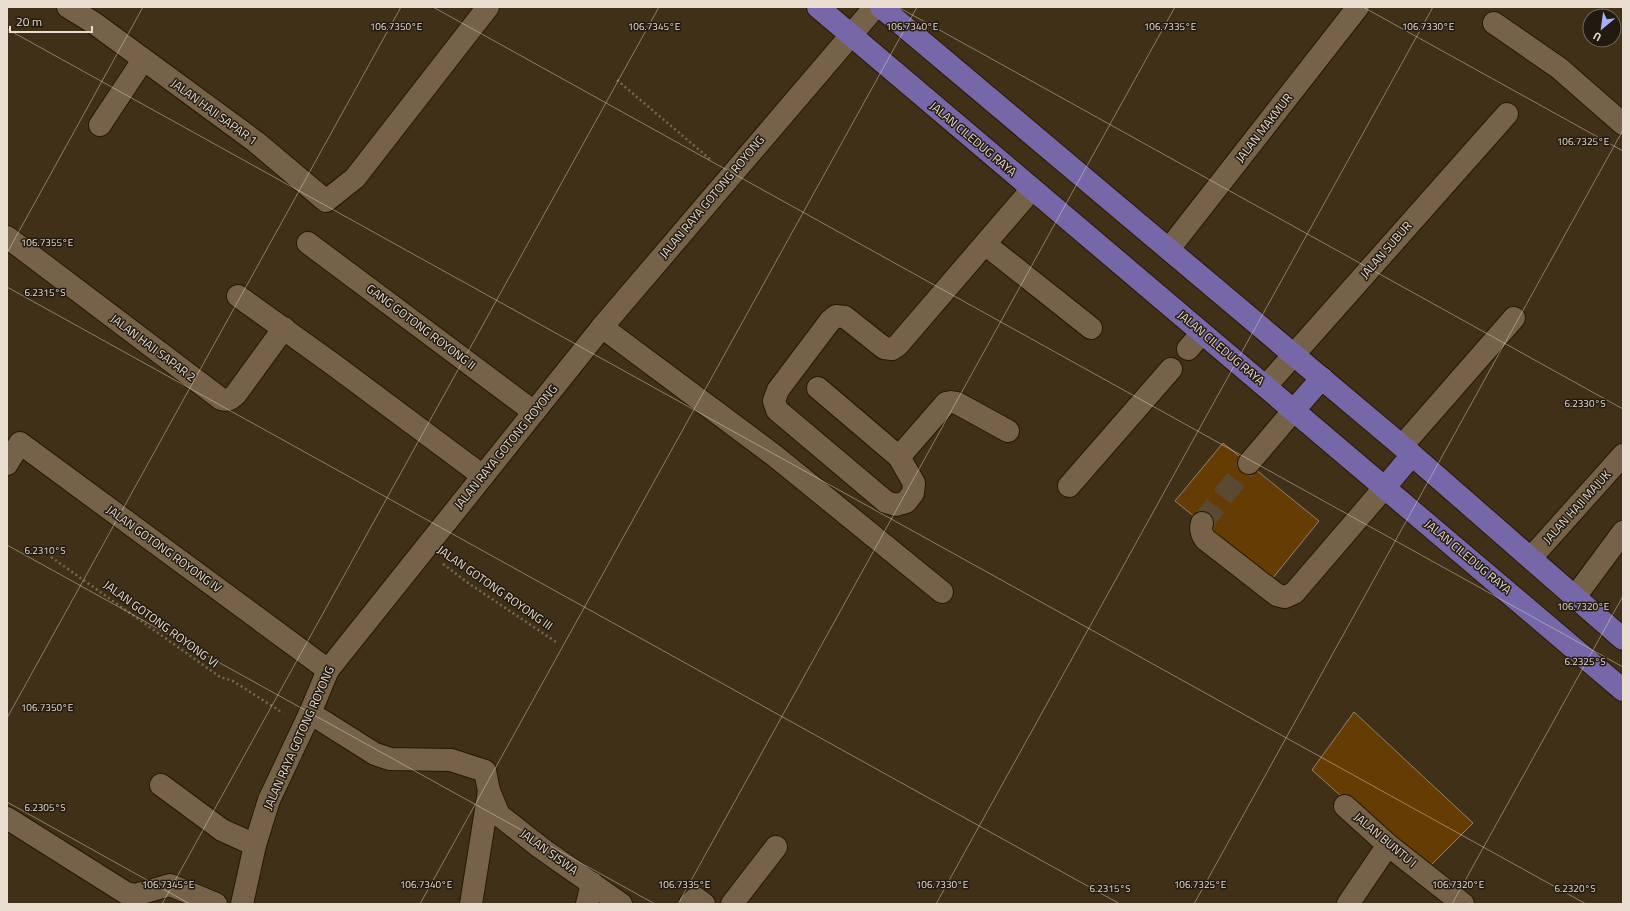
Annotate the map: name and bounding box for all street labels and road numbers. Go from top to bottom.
street label: JALAN HAJI SAPAR 1 [167,74,261,149]
street label: JALAN MAKMUR [1230,89,1297,166]
street label: JALAN CILEDUG RAYA [926,96,1021,181]
street label: JALAN RAYA GOTONG ROYONG [654,131,769,262]
street label: JALAN SUBUR [1355,217,1416,283]
street label: GANG GOTONG ROYONG II [362,279,480,374]
street label: JALAN CILEDUG RAYA [1174,305,1269,390]
street label: JALAN HAJI SAPAR 2 [107,309,200,386]
street label: JALAN RAYA GOTONG ROYONG [449,380,562,513]
street label: JALAN HAJI MAJUK [1538,465,1615,548]
street label: JALAN GOTONG ROYONG IV [103,500,226,597]
street label: JALAN CILEDUG RAYA [1421,514,1516,599]
street label: JALAN GOTONG ROYONG III [434,540,557,635]
street label: JALAN GOTONG ROYONG VI [100,575,223,672]
street label: JALAN RAYA GOTONG ROYONG [258,663,339,813]
street label: JALAN BUNTU I [1350,808,1421,872]
street label: JALAN SISWA [516,824,582,879]

